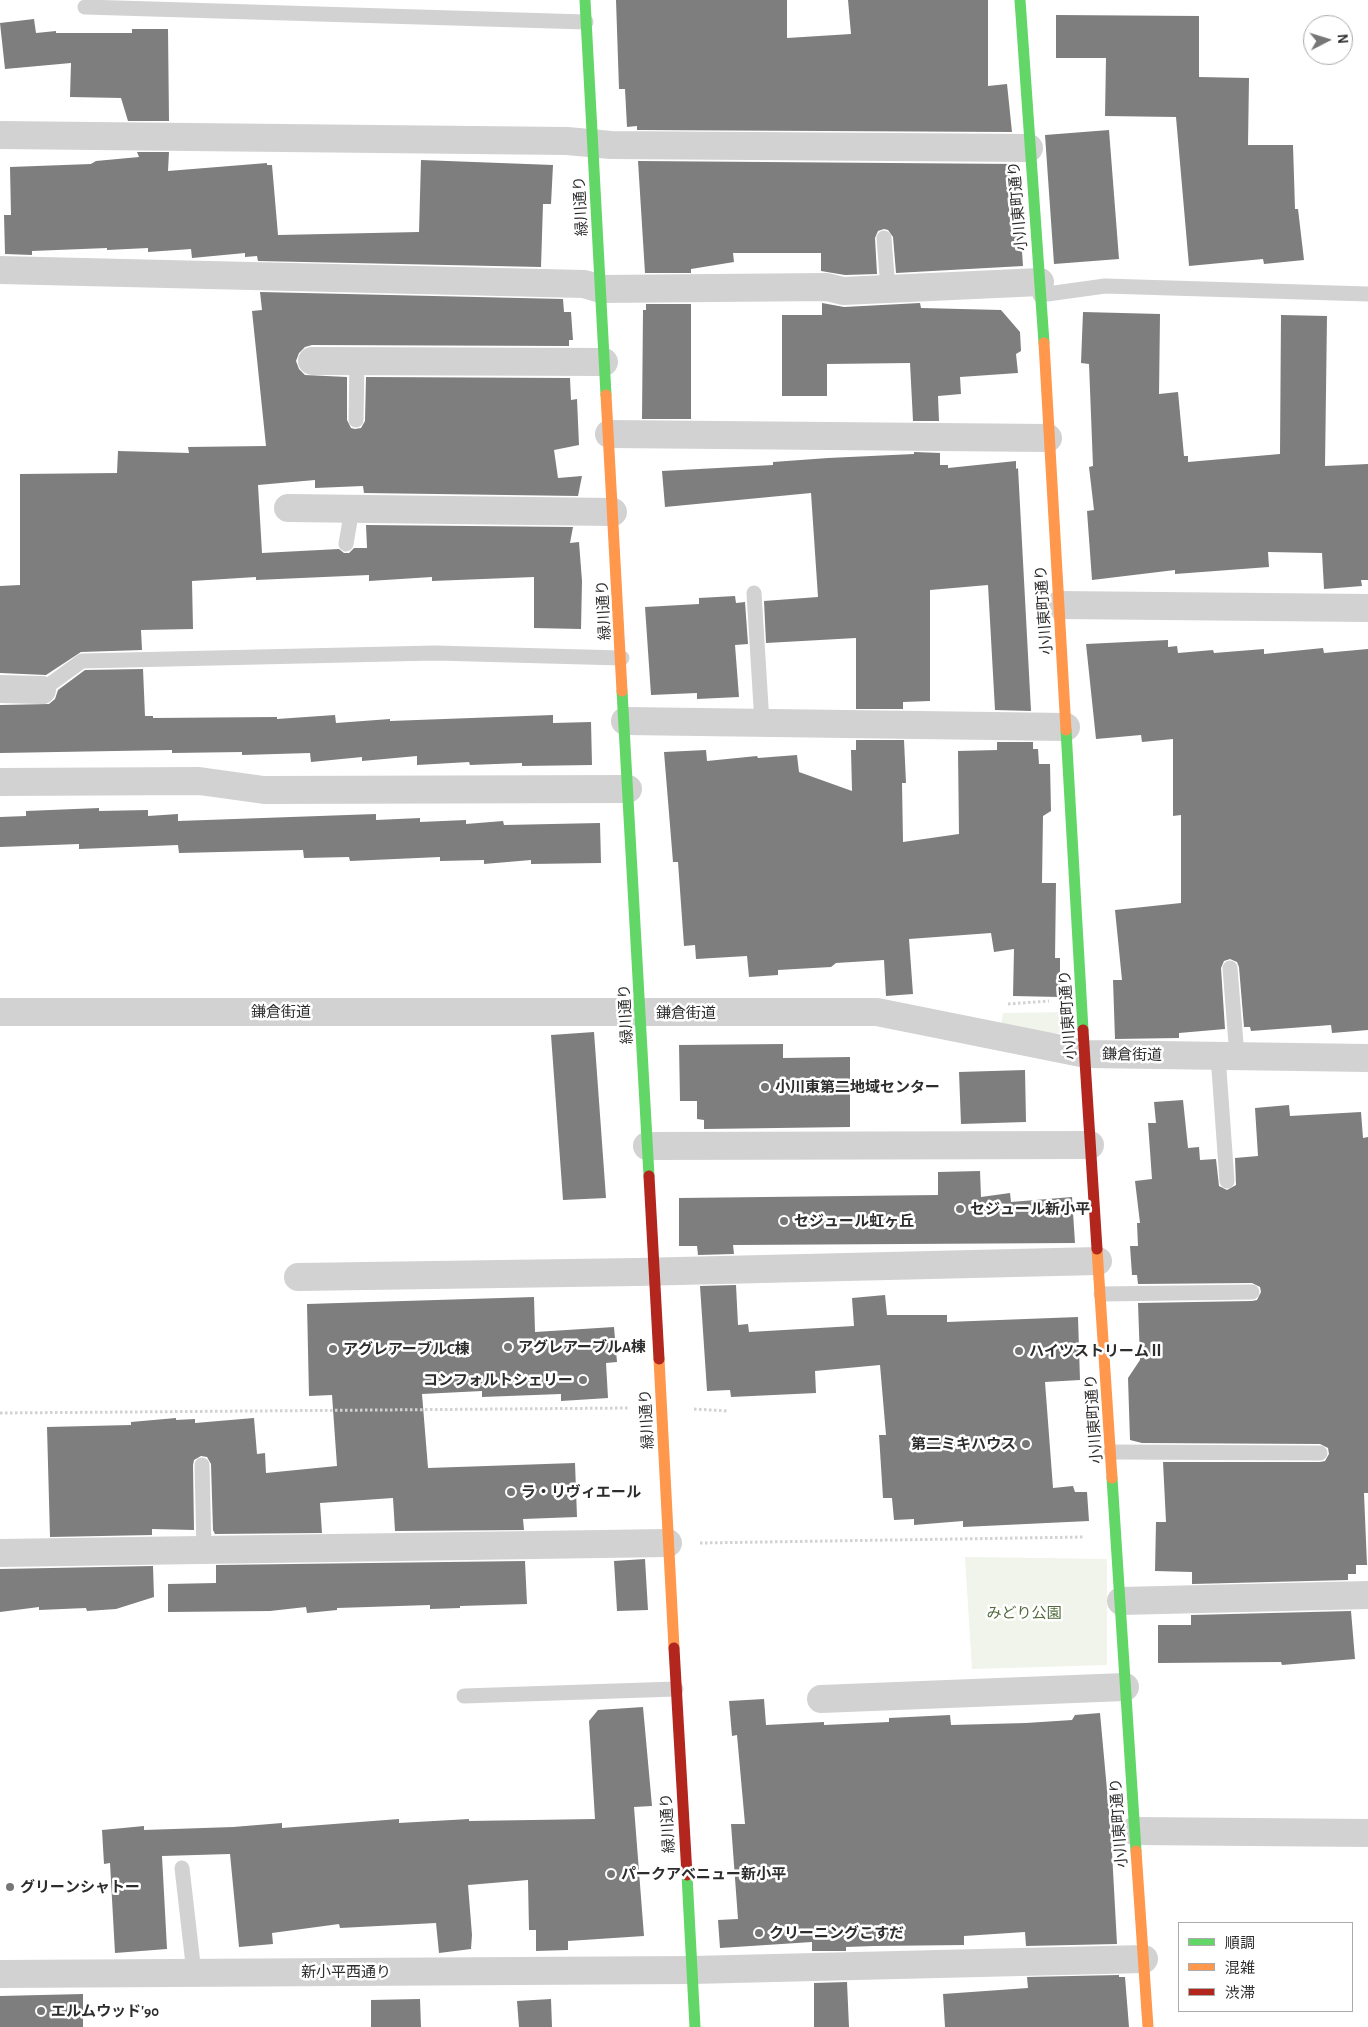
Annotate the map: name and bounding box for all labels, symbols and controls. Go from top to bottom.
north arrow [1303,15,1353,65]
text: N [1335,33,1349,44]
street label: 小川東町通り [1005,160,1031,252]
street label: 緑川通り [570,176,592,236]
street label: 小川東町通り [1032,564,1056,656]
street label: 緑川通り [593,580,615,640]
street label: 小川東町通り [1056,969,1080,1061]
street label: 緑川通り [615,984,637,1044]
street label: 鎌倉街道 [251,1003,311,1021]
street label: 鎌倉街道 [656,1004,716,1022]
street label: 鎌倉街道 [1102,1045,1162,1065]
place label: 小川東第二地域センター [775,1078,940,1096]
marker: 小川東第二地域センター [759,1081,771,1093]
place label: セジュール新小平 [970,1200,1090,1218]
marker: セジュール新小平 [954,1203,966,1215]
place label: セジュール虹ヶ丘 [794,1212,914,1230]
marker: セジュール虹ヶ丘 [778,1215,790,1227]
place label: アグレアーブルA棟 [518,1338,646,1356]
place label: アグレアーブルC棟 [343,1340,470,1358]
marker: アグレアーブルA棟 [502,1341,514,1353]
place label: ハイツストリームⅡ [1029,1342,1164,1360]
marker: アグレアーブルC棟 [327,1343,339,1355]
marker: ハイツストリームⅡ [1013,1345,1025,1357]
place label: コンフォルトシェリー [423,1371,573,1389]
street label: 小川東町通り [1082,1373,1106,1465]
marker: コンフォルトシェリー [577,1374,589,1386]
street label: 緑川通り [636,1389,658,1449]
place label: 第二ミキハウス [911,1435,1016,1453]
marker: 第二ミキハウス [1020,1438,1032,1450]
place label: ラ・リヴィエール [521,1483,641,1501]
marker: ラ・リヴィエール [505,1486,517,1498]
park label: みどり公園 [987,1604,1061,1622]
street label: 小川東町通り [1107,1777,1131,1869]
street label: 緑川通り [657,1793,679,1853]
place label: パークアベニュー新小平 [621,1865,786,1883]
marker: パークアベニュー新小平 [605,1868,617,1880]
place label: グリーンシャトー [20,1878,140,1896]
marker: グリーンシャトー [4,1881,16,1893]
legend [1178,1922,1353,2012]
place label: クリーニングこすだ [769,1924,904,1942]
marker: クリーニングこすだ [753,1927,765,1939]
text: 順調 [1225,1936,1255,1951]
text: 混雑 [1225,1961,1255,1976]
street label: 新小平西通り [301,1963,391,1981]
text: 渋滞 [1225,1986,1255,2001]
place label: エルムウッド'90 [51,2002,159,2020]
marker: エルムウッド'90 [35,2005,47,2017]

